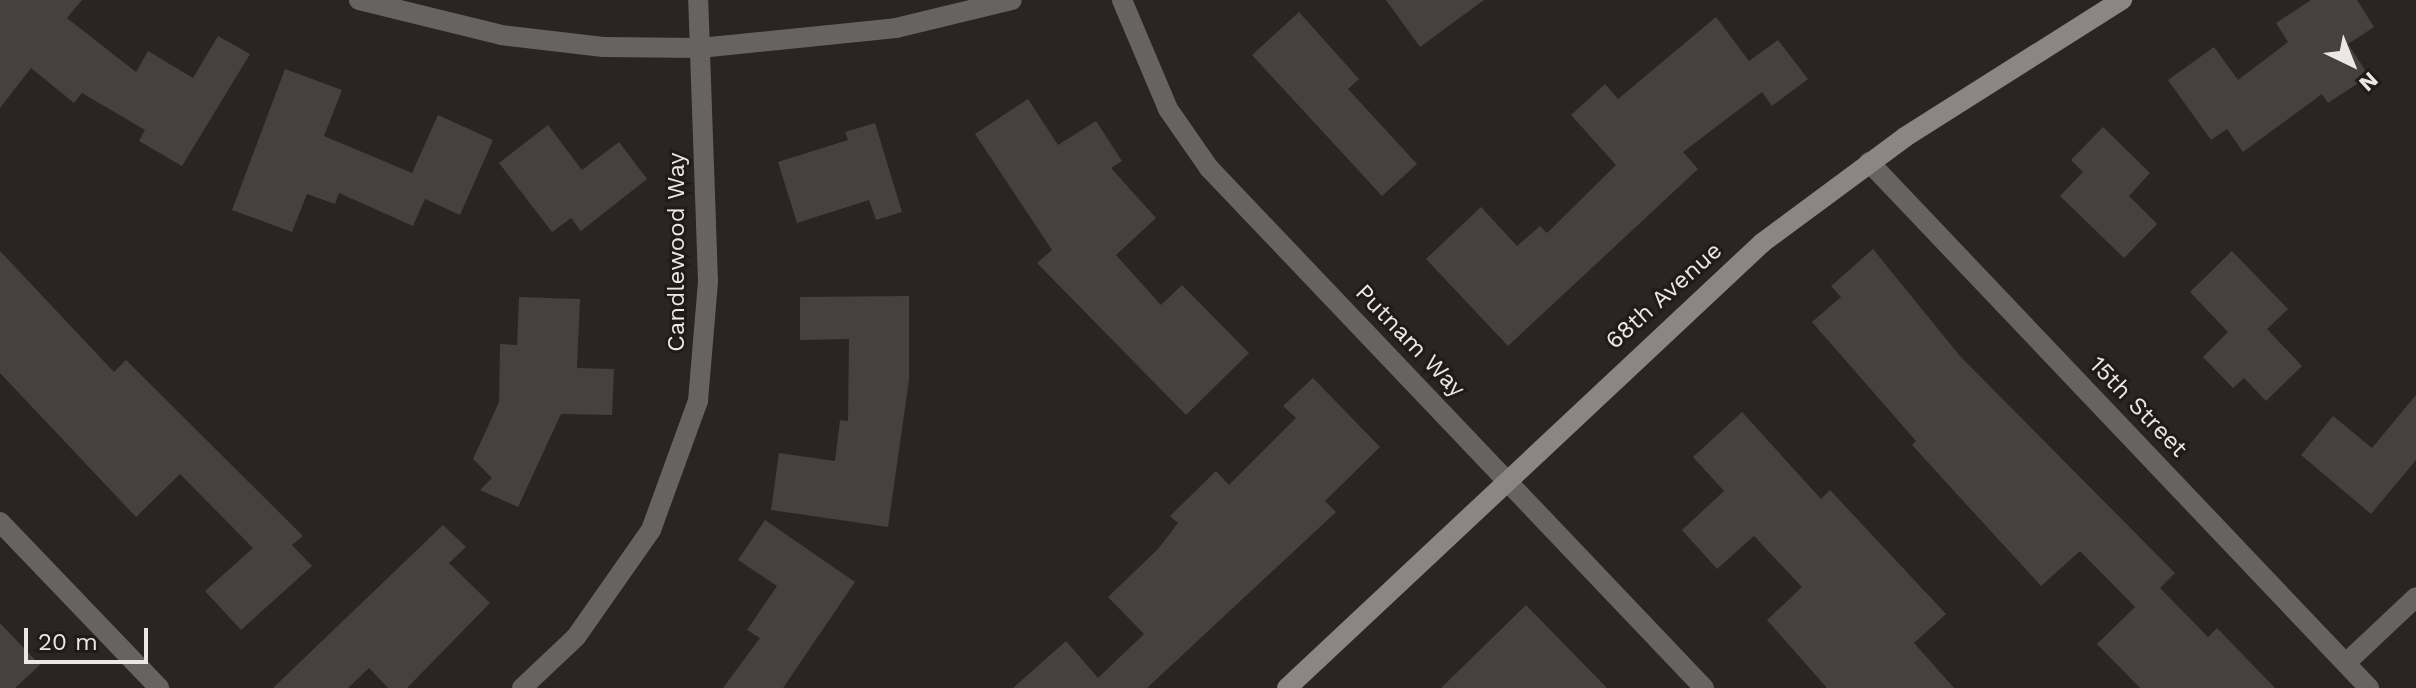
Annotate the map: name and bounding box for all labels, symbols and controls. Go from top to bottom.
north arrow [2312,24,2392,104]
text: N [2354,67,2383,97]
street label: Candlewood Way [663,152,691,352]
street label: 68th Avenue [1600,236,1728,356]
street label: Putnam Way [1349,278,1471,404]
street label: 15th Street [2083,351,2193,463]
scale bar [28,612,152,662]
text: 20 m [38,628,98,656]

